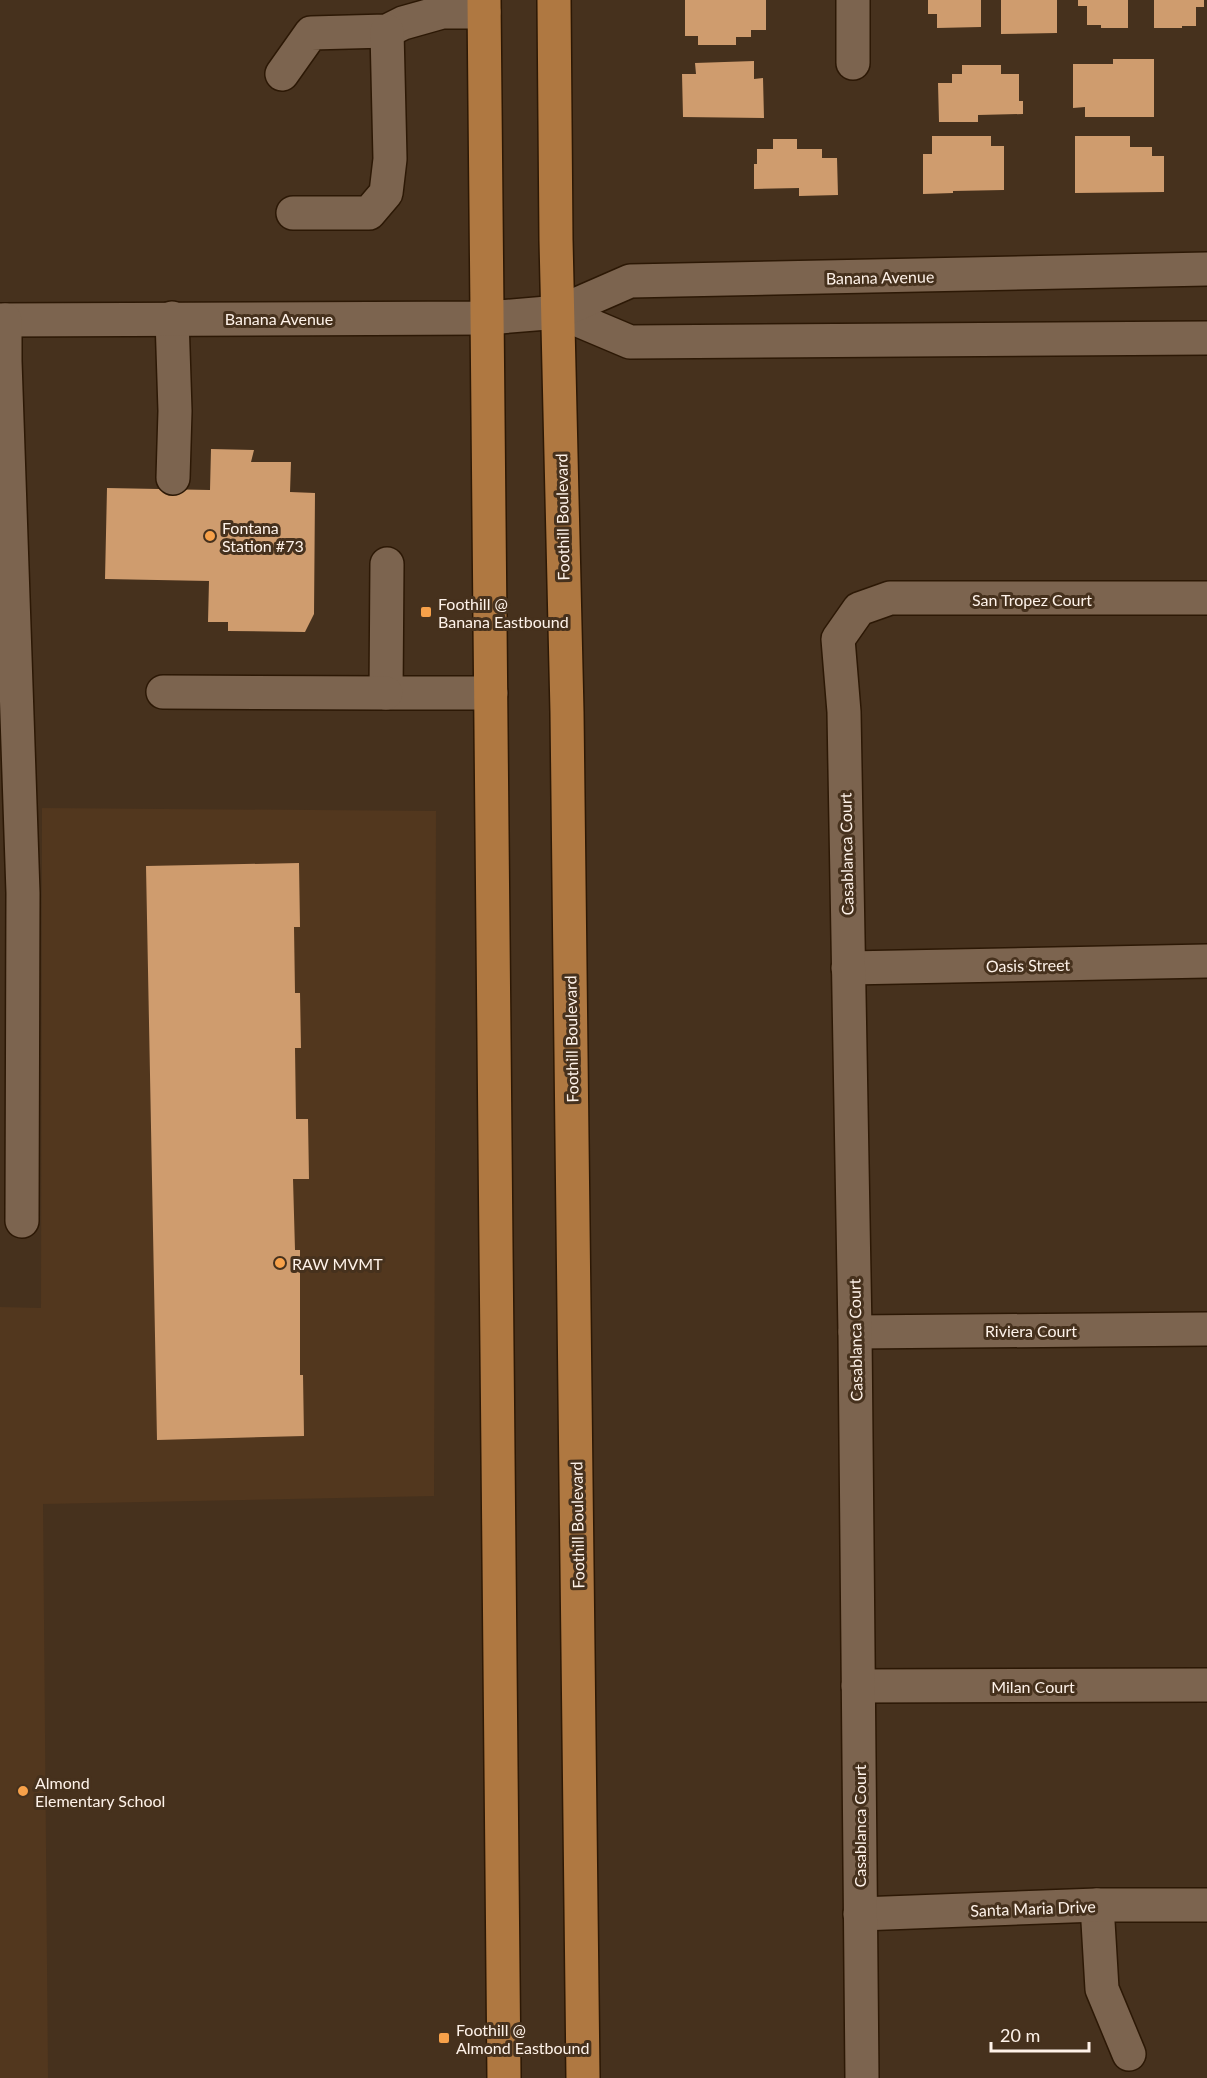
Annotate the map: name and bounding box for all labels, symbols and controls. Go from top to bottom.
street label: Banana Avenue [826,267,934,287]
street label: Banana Avenue [225,309,333,328]
street label: Foothill Boulevard [551,453,573,581]
place label: Fontana Station #73 [222,518,304,555]
marker: Fontana Station #73 [203,529,217,543]
street label: San Tropez Court [972,590,1092,609]
place label: Foothill @ Banana Eastbound [438,594,569,631]
marker: Foothill @ Banana Eastbound [419,605,433,619]
street label: Casablanca Court [835,792,857,916]
street label: Oasis Street [986,955,1071,975]
street label: Foothill Boulevard [560,975,582,1103]
place label: RAW MVMT [292,1254,383,1273]
marker: RAW MVMT [273,1256,287,1270]
street label: Casablanca Court [844,1278,866,1402]
street label: Riviera Court [985,1321,1077,1340]
street label: Foothill Boulevard [566,1461,588,1589]
street label: Milan Court [991,1677,1075,1696]
street label: Casablanca Court [850,1764,869,1887]
place label: Almond Elementary School [35,1773,165,1810]
marker: Almond Elementary School [16,1784,30,1798]
street label: Santa Maria Drive [970,1896,1096,1920]
scale bar [991,2015,1088,2053]
place label: Foothill @ Almond Eastbound [456,2020,589,2057]
text: 20 m [1000,2024,1040,2046]
marker: Foothill @ Almond Eastbound [437,2031,451,2045]

